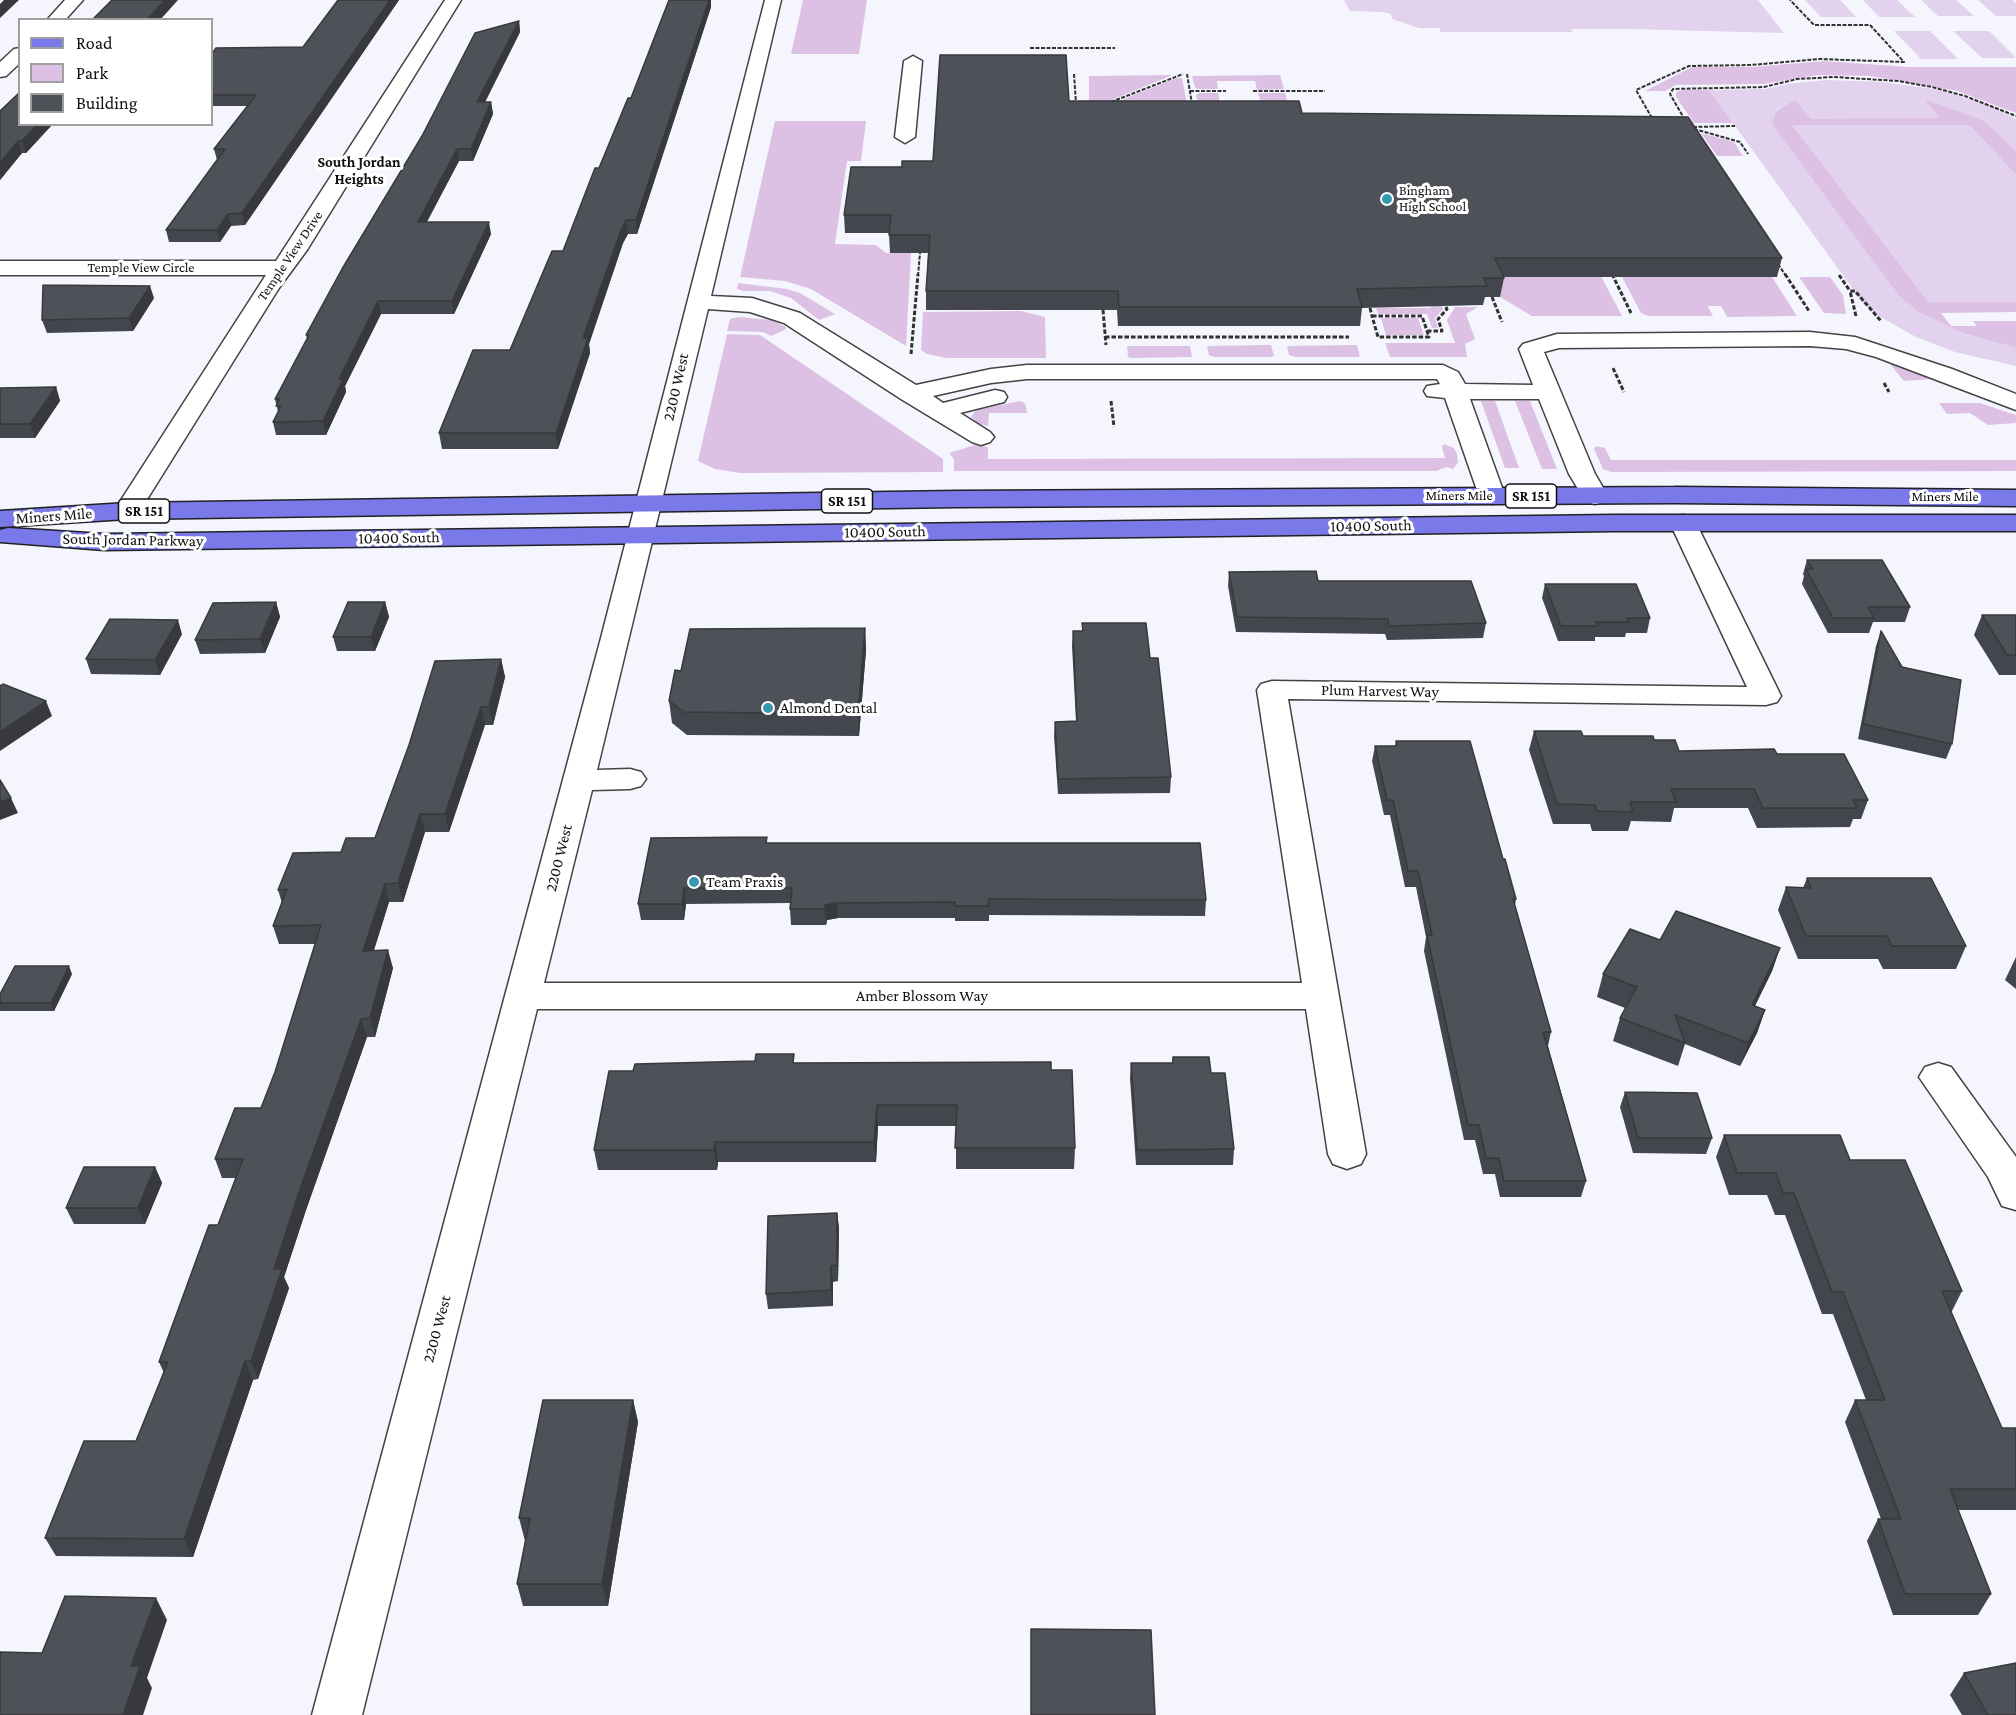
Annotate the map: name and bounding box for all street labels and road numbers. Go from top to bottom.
street label: Temple View Drive [254,208,326,304]
street label: Temple View Circle [88,260,194,276]
street label: 2200 West [659,351,693,423]
road number: SR 151 [1506,484,1556,508]
street label: Miners Mile [1425,488,1493,504]
road number: SR 151 [822,489,872,513]
street label: Miners Mile [1911,489,1979,505]
road number: SR 151 [118,499,170,523]
street label: Miners Mile [15,504,93,528]
street label: 10400 South [1330,516,1412,536]
street label: 10400 South [844,522,926,542]
street label: 10400 South [358,528,440,548]
street label: South Jordan Parkway [62,529,204,551]
street label: Plum Harvest Way [1321,680,1439,702]
street label: 2200 West [541,822,577,894]
street label: Amber Blossom Way [856,986,988,1006]
street label: 2200 West [419,1293,455,1365]

